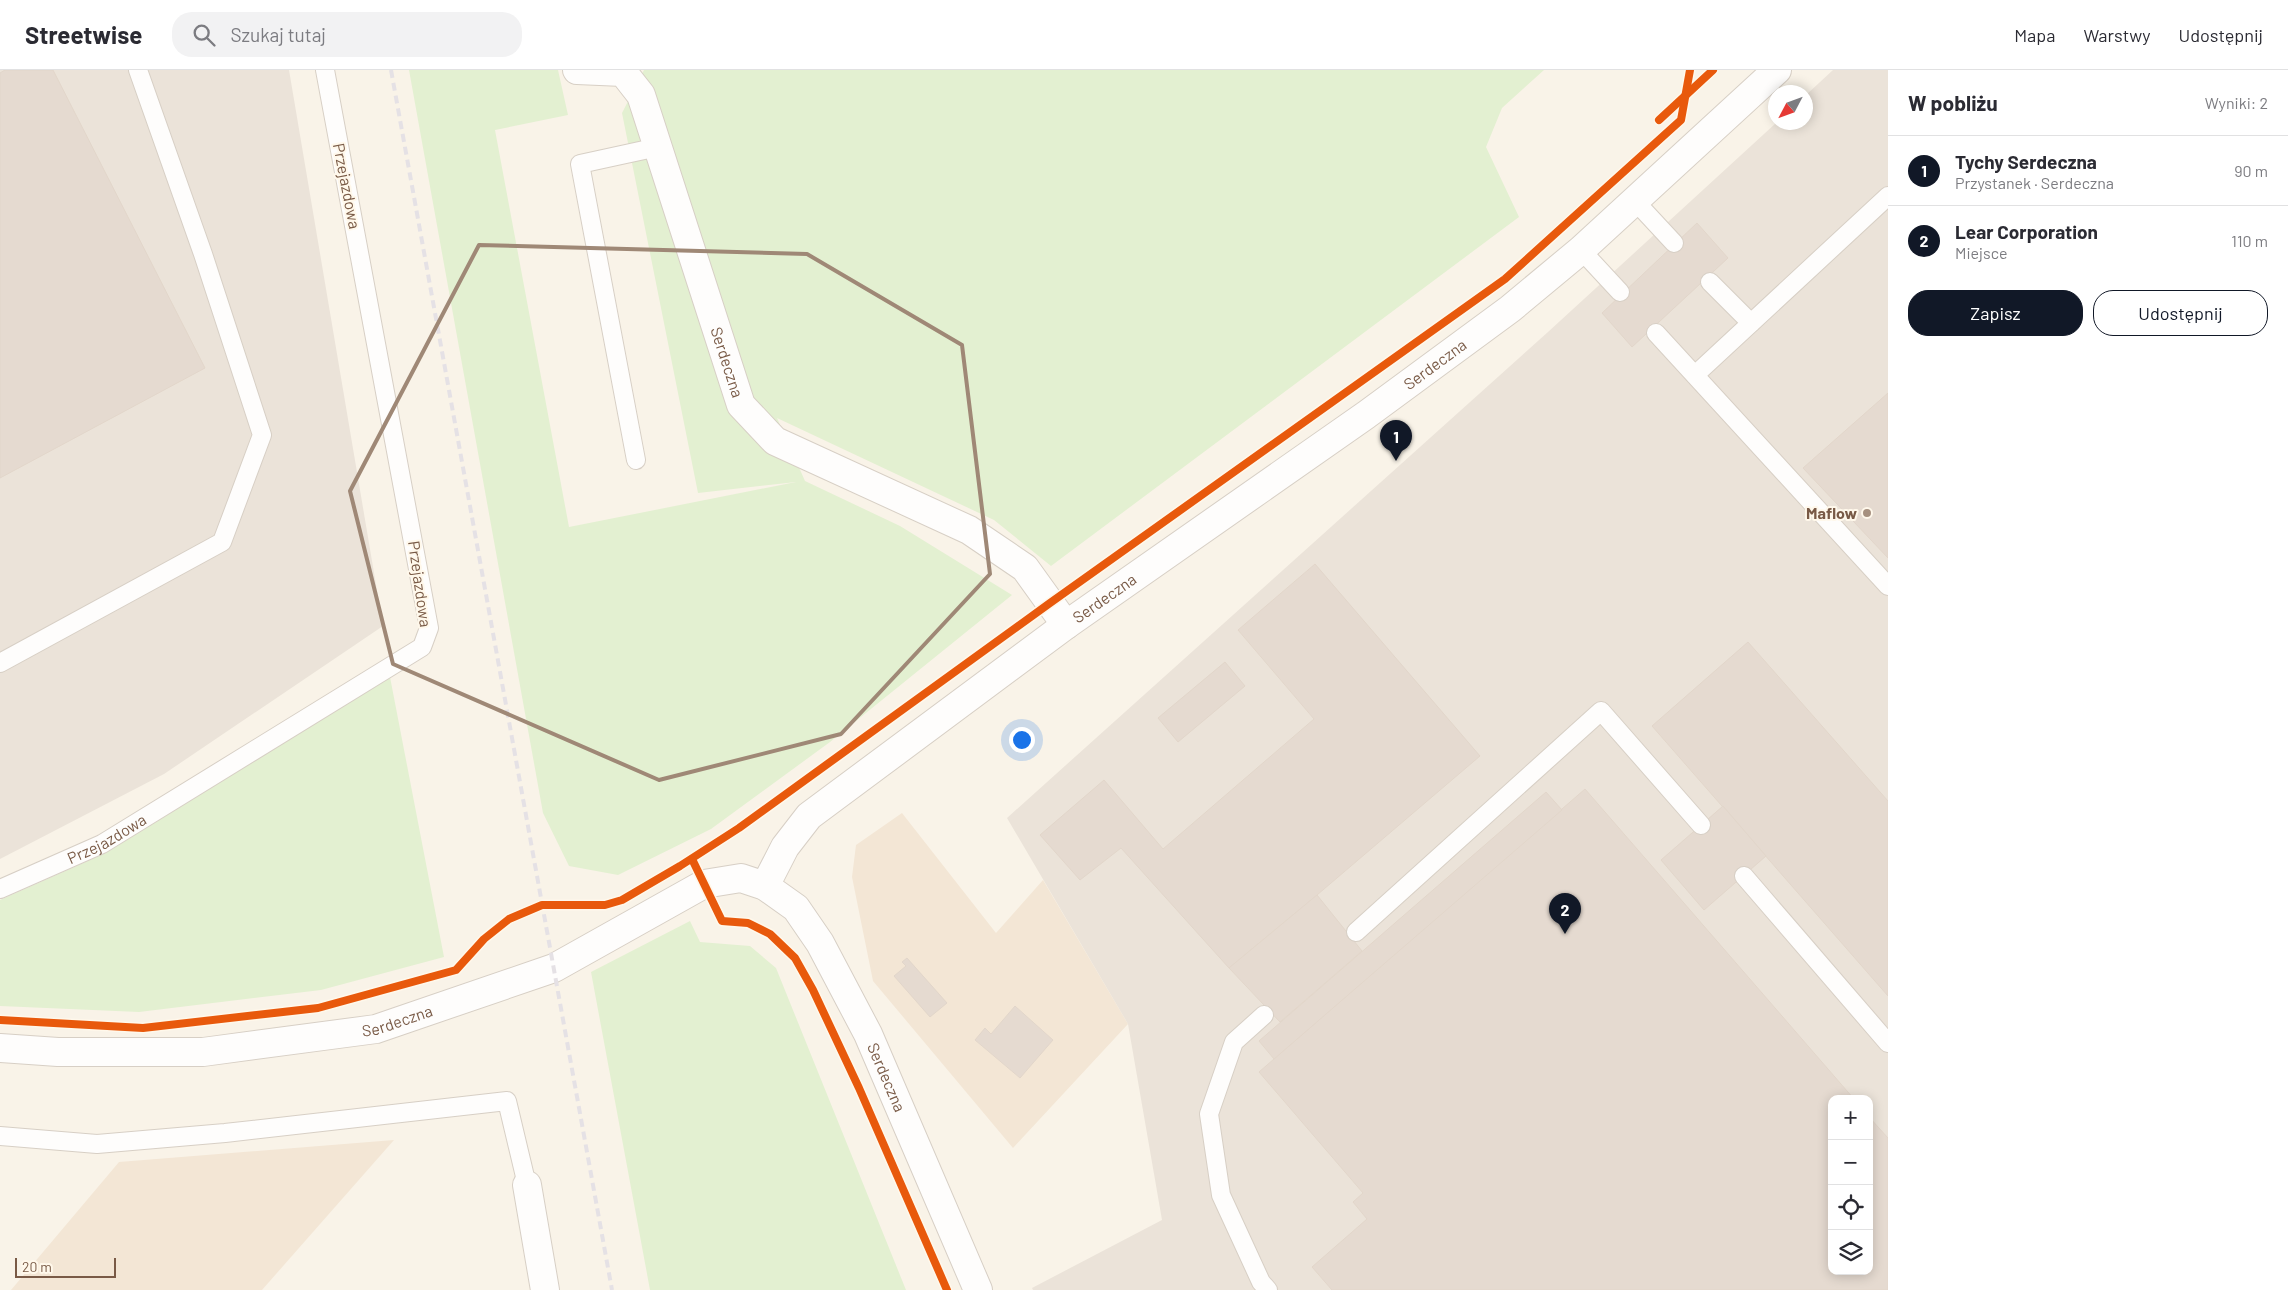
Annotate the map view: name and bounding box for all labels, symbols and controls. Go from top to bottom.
search box [172,12,522,57]
text: Streetwise [25,20,142,49]
icon: search [190,21,218,49]
text: Szukaj tutaj [230,23,326,46]
text: Mapa [2014,24,2055,46]
text: Warstwy [2083,24,2151,46]
text: Udostępnij [2179,24,2263,46]
north arrow [1768,85,1813,130]
text: W pobliżu [1908,90,1998,115]
text: Wyniki: 2 [2205,93,2268,112]
street label: Przejazdowa [330,141,365,230]
text: Tychy Serdeczna [1955,150,2097,173]
text: 1 [1921,161,1927,180]
text: 90 m [2234,161,2268,180]
text: Przystanek · Serdeczna [1955,173,2114,192]
text: Lear Corporation [1955,220,2098,243]
text: 2 [1920,231,1928,250]
text: 110 m [2231,231,2268,250]
text: Miejsce [1955,243,2007,262]
button: Zapisz [1908,290,2083,336]
button: Udostępnij [2093,290,2268,336]
street label: Serdeczna [707,324,748,400]
street label: Serdeczna [1399,335,1470,393]
pin: 1 [1380,420,1412,461]
place label: Maflow [1806,503,1857,522]
marker: Maflow [1861,507,1873,519]
street label: Przejazdowa [405,540,436,628]
street label: Serdeczna [1069,569,1139,627]
your location [1009,727,1035,753]
street label: Przejazdowa [64,809,149,867]
pin: 2 [1549,893,1581,934]
street label: Serdeczna [361,1000,435,1040]
street label: Serdeczna [864,1040,910,1115]
map controls [1828,1095,1873,1275]
button: + [1828,1095,1873,1140]
button: − [1828,1140,1873,1185]
button: locate [1828,1185,1873,1230]
button: layers [1828,1230,1873,1275]
scale bar [15,1255,116,1278]
text: 20 m [22,1258,52,1275]

